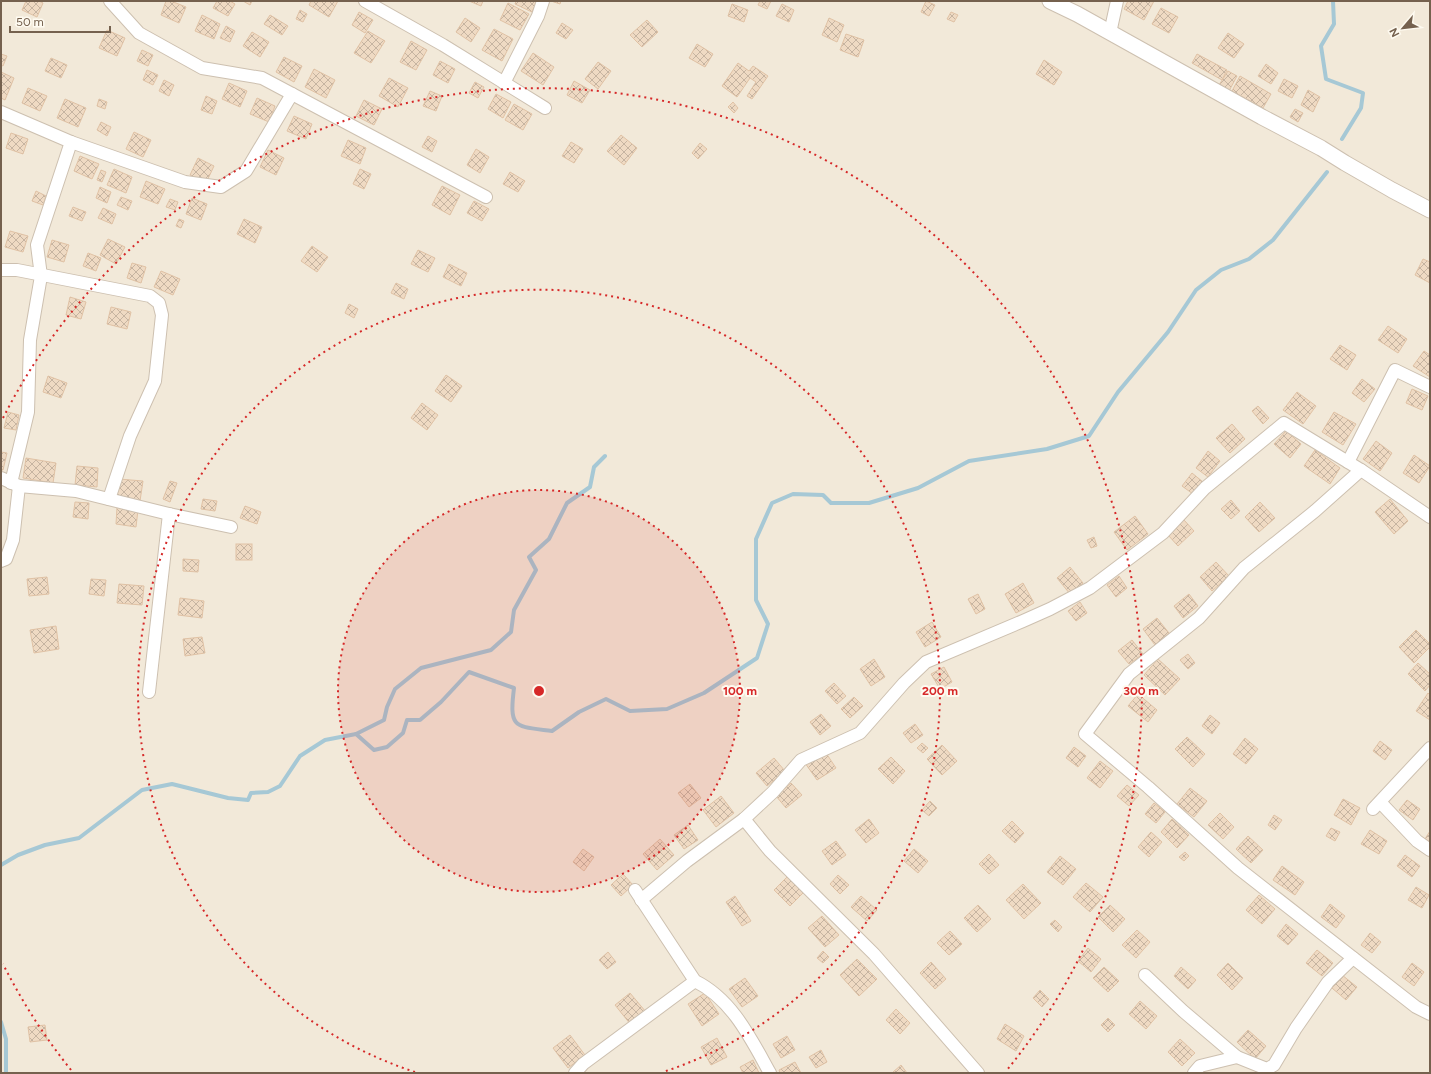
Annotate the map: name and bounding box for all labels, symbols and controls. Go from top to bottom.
scale bar [10,8,110,34]
north arrow [1383,8,1423,48]
text: 50 m [16,15,44,29]
text: N [1387,26,1402,39]
centre of rings [532,684,546,698]
text: 100 m [723,684,757,698]
text: 200 m [922,684,958,698]
text: 300 m [1123,684,1159,698]

